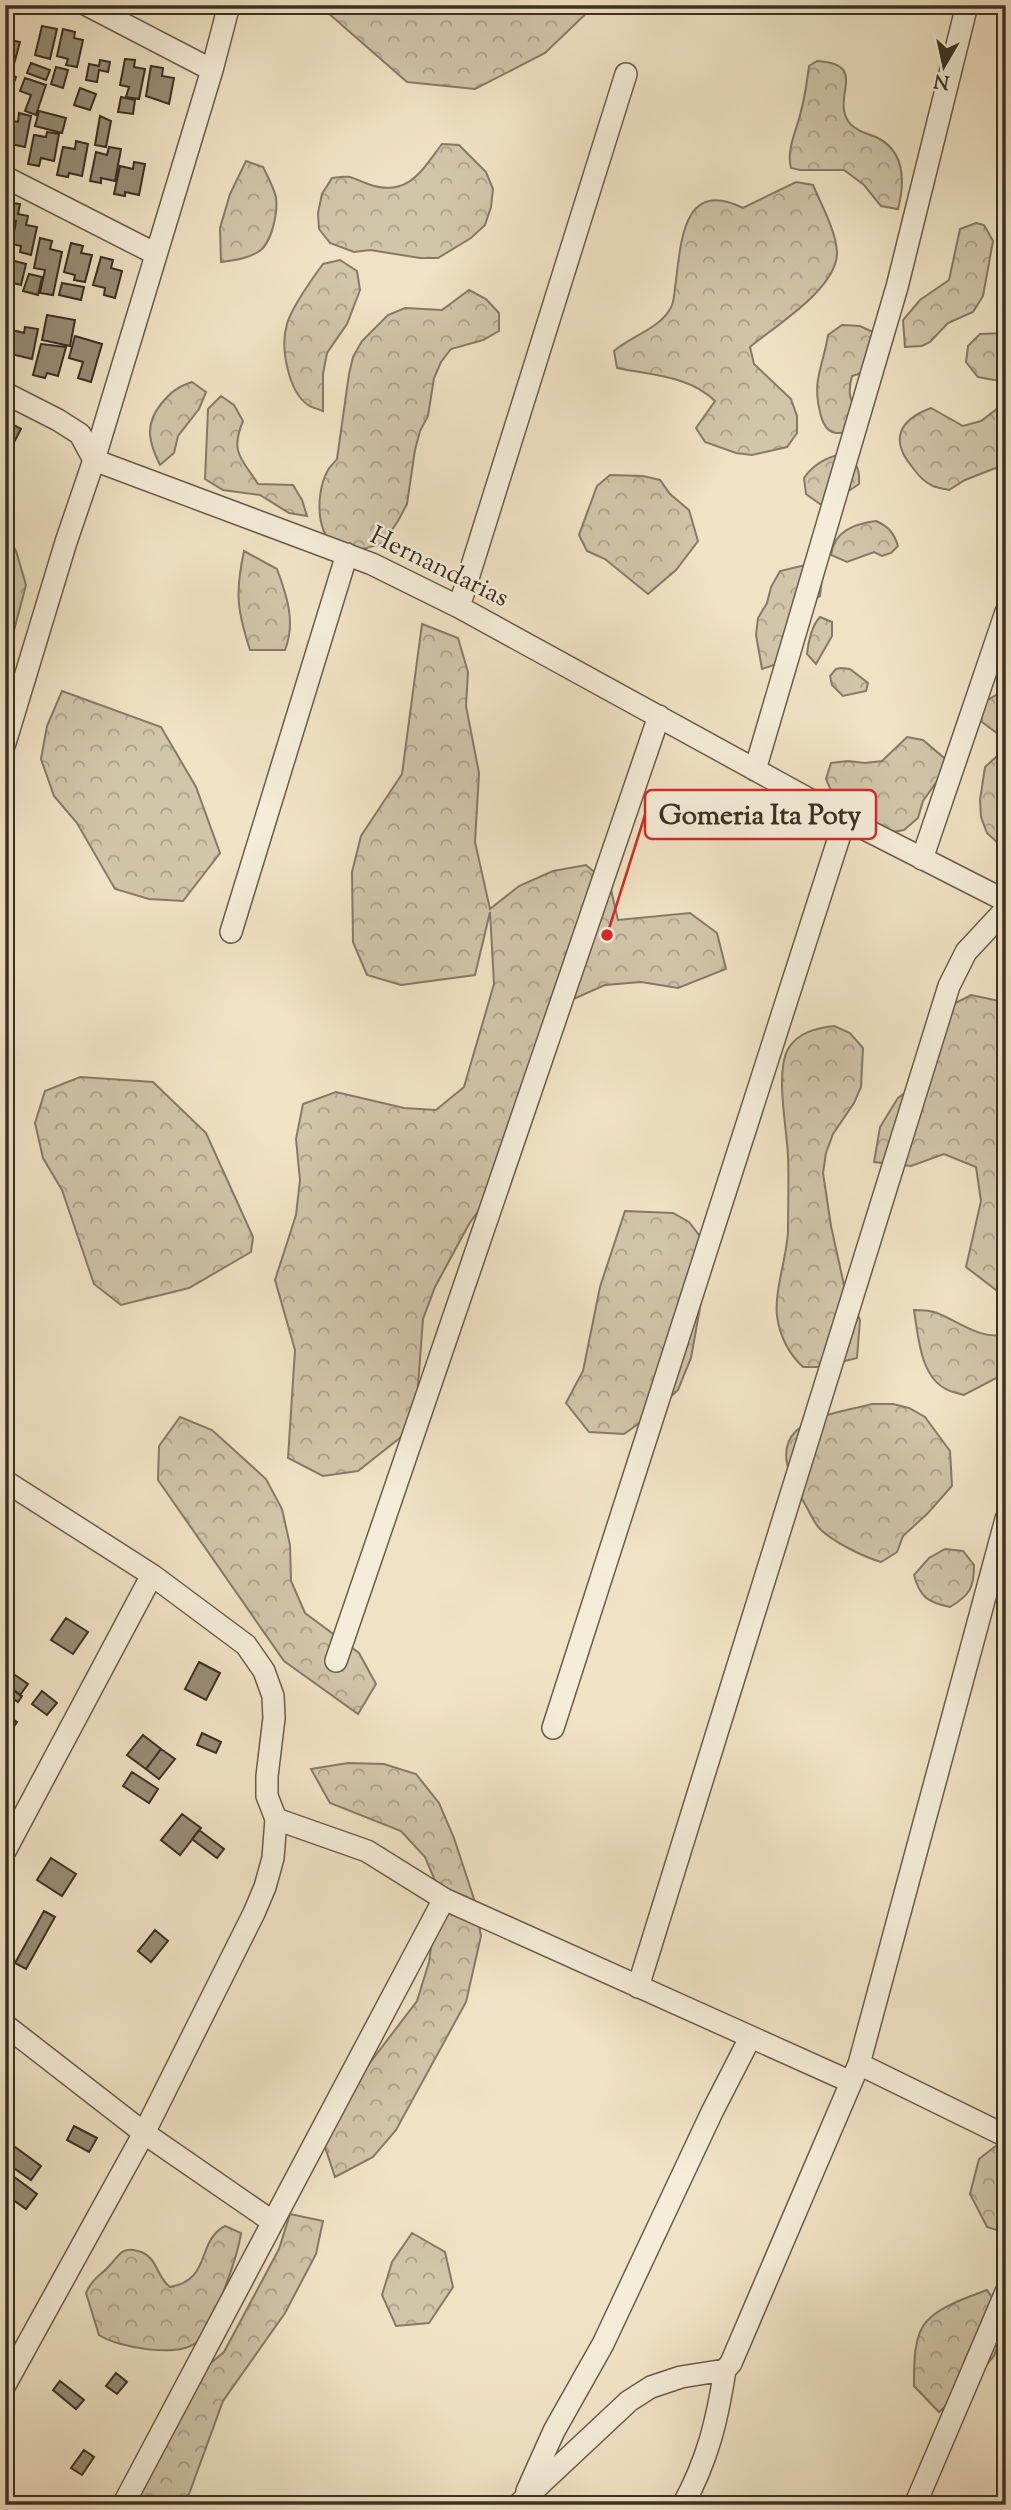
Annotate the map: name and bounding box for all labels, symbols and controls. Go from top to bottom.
north arrow [909,32,979,102]
text: N [932,66,951,95]
street label: Hernandarias [363,518,515,618]
callout: Gomeria Ita Poty [645,790,876,839]
text: Gomeria Ita Poty [659,797,861,837]

